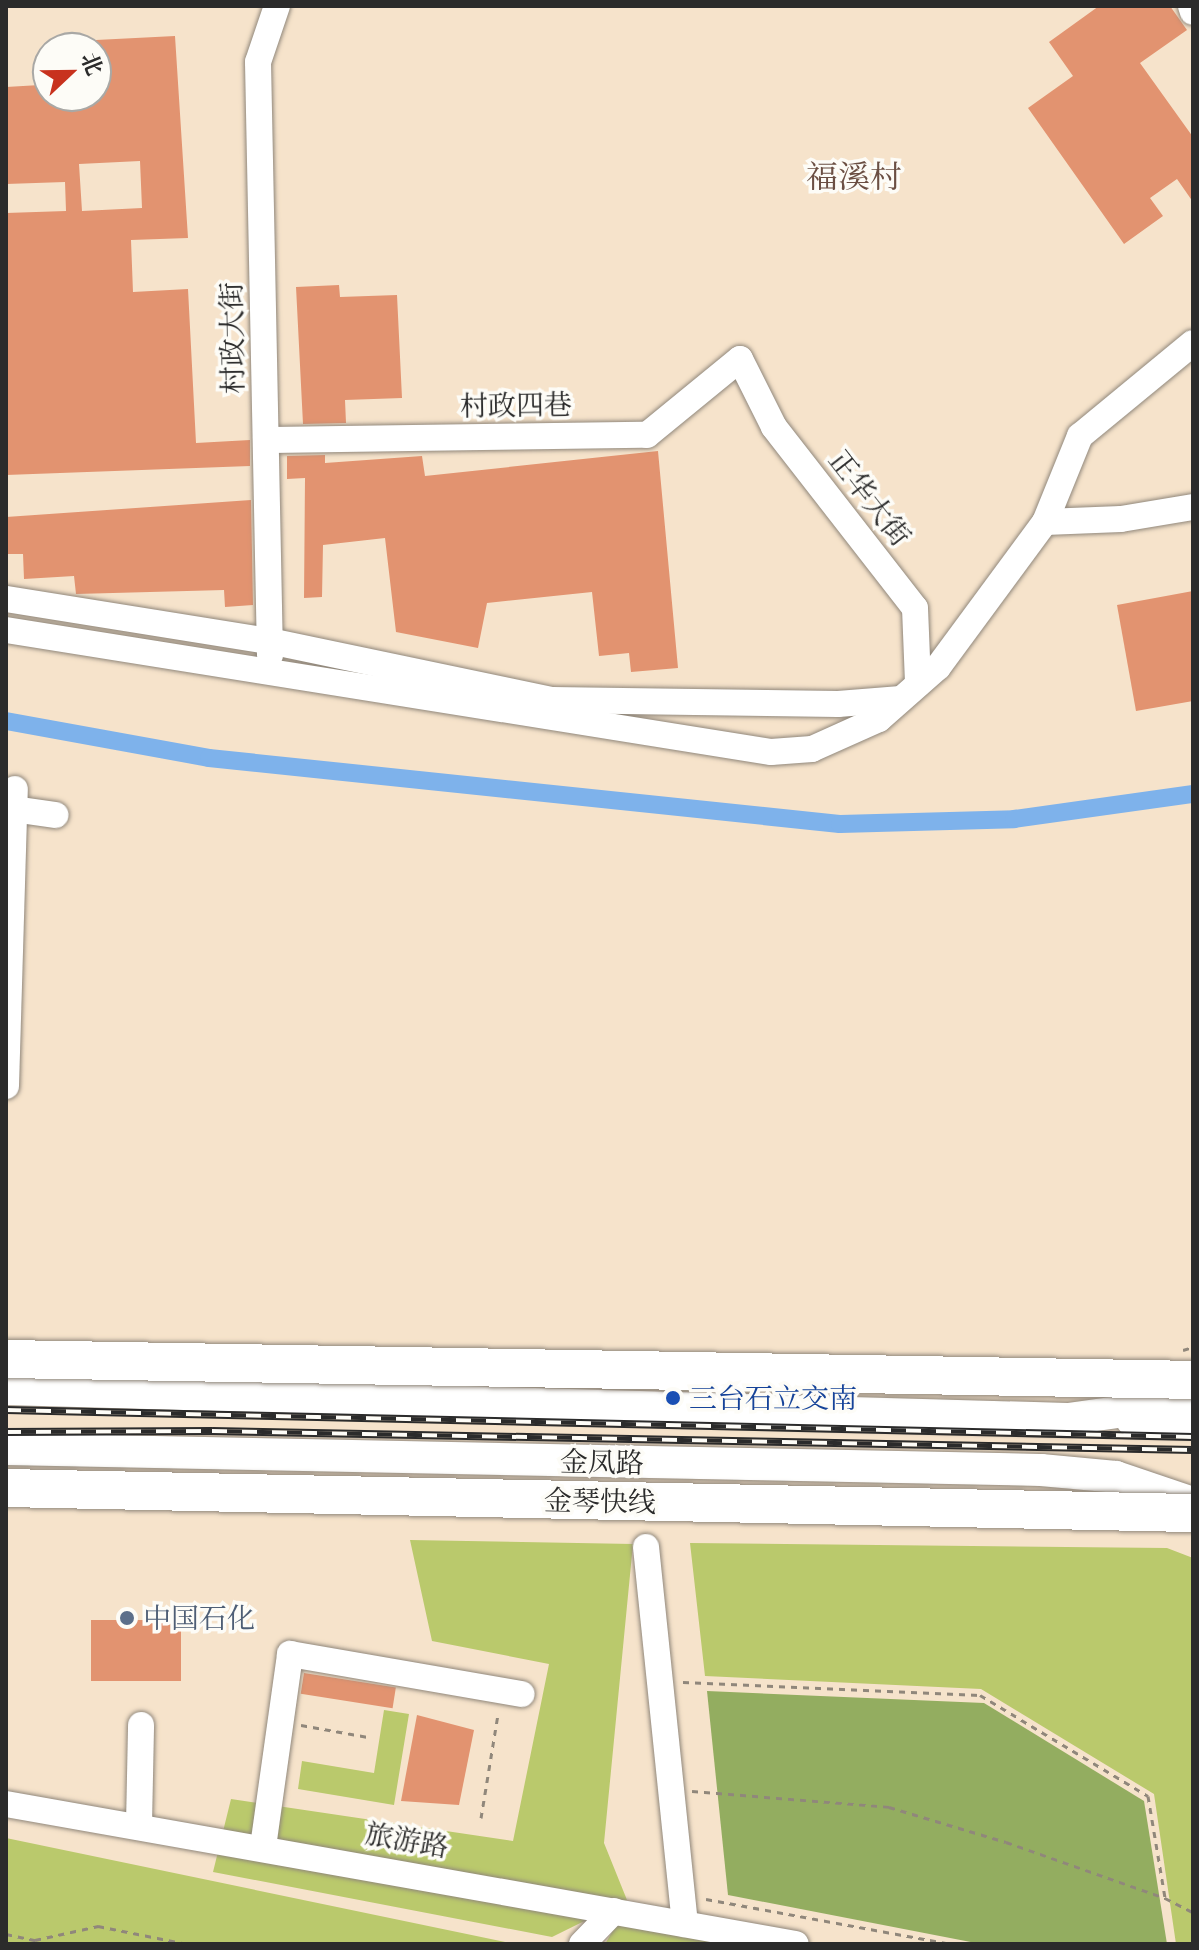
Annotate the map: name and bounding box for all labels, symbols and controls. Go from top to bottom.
north arrow [32,32,112,112]
text: 北 [73,48,111,80]
district label: 福溪村 [806,158,902,196]
street label: 村政大街 [214,282,250,394]
street label: 村政四巷 [460,387,572,423]
street label: 正华大街 [822,444,918,552]
place label: 三台石立交南 [689,1381,857,1415]
marker: 三台石立交南 [664,1389,682,1407]
street label: 金凤路 [560,1444,644,1480]
street label: 金琴快线 [544,1483,656,1519]
place label: 中国石化 [143,1601,255,1635]
marker: 中国石化 [118,1609,136,1627]
street label: 旅游路 [363,1816,451,1864]

